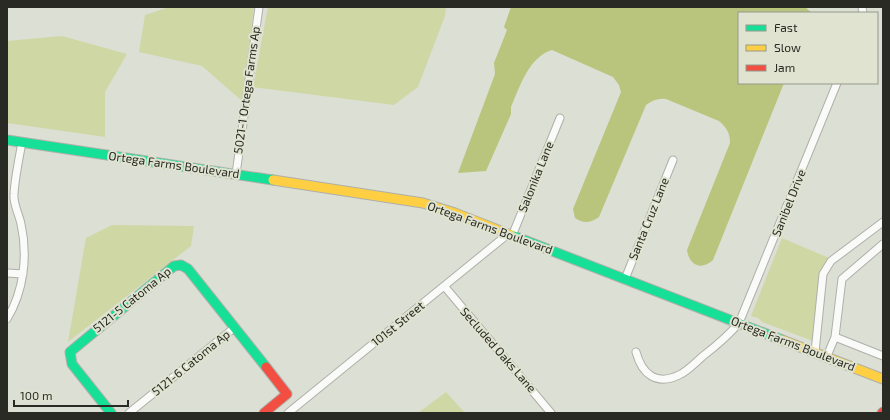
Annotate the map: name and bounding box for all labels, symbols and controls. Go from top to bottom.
legend [738,12,878,84]
text: Fast [774,20,798,34]
street label: 5021-1 Ortega Farms Ap [230,25,262,154]
text: Slow [774,40,801,54]
text: Jam [774,60,795,74]
street label: Salonika Lane [514,139,556,214]
street label: Ortega Farms Boulevard [108,148,241,180]
street label: Sanibel Drive [768,167,808,238]
street label: Santa Cruz Lane [625,175,671,262]
street label: Ortega Farms Boulevard [426,198,555,256]
street label: 5121-5 Catoma Ap [90,264,173,335]
street label: 101st Street [368,298,427,349]
street label: Secluded Oaks Lane [458,304,539,395]
street label: Ortega Farms Boulevard [729,313,858,373]
street label: 5121-6 Catoma Ap [149,326,232,398]
scale bar [14,382,128,408]
text: 100 m [20,388,52,402]

